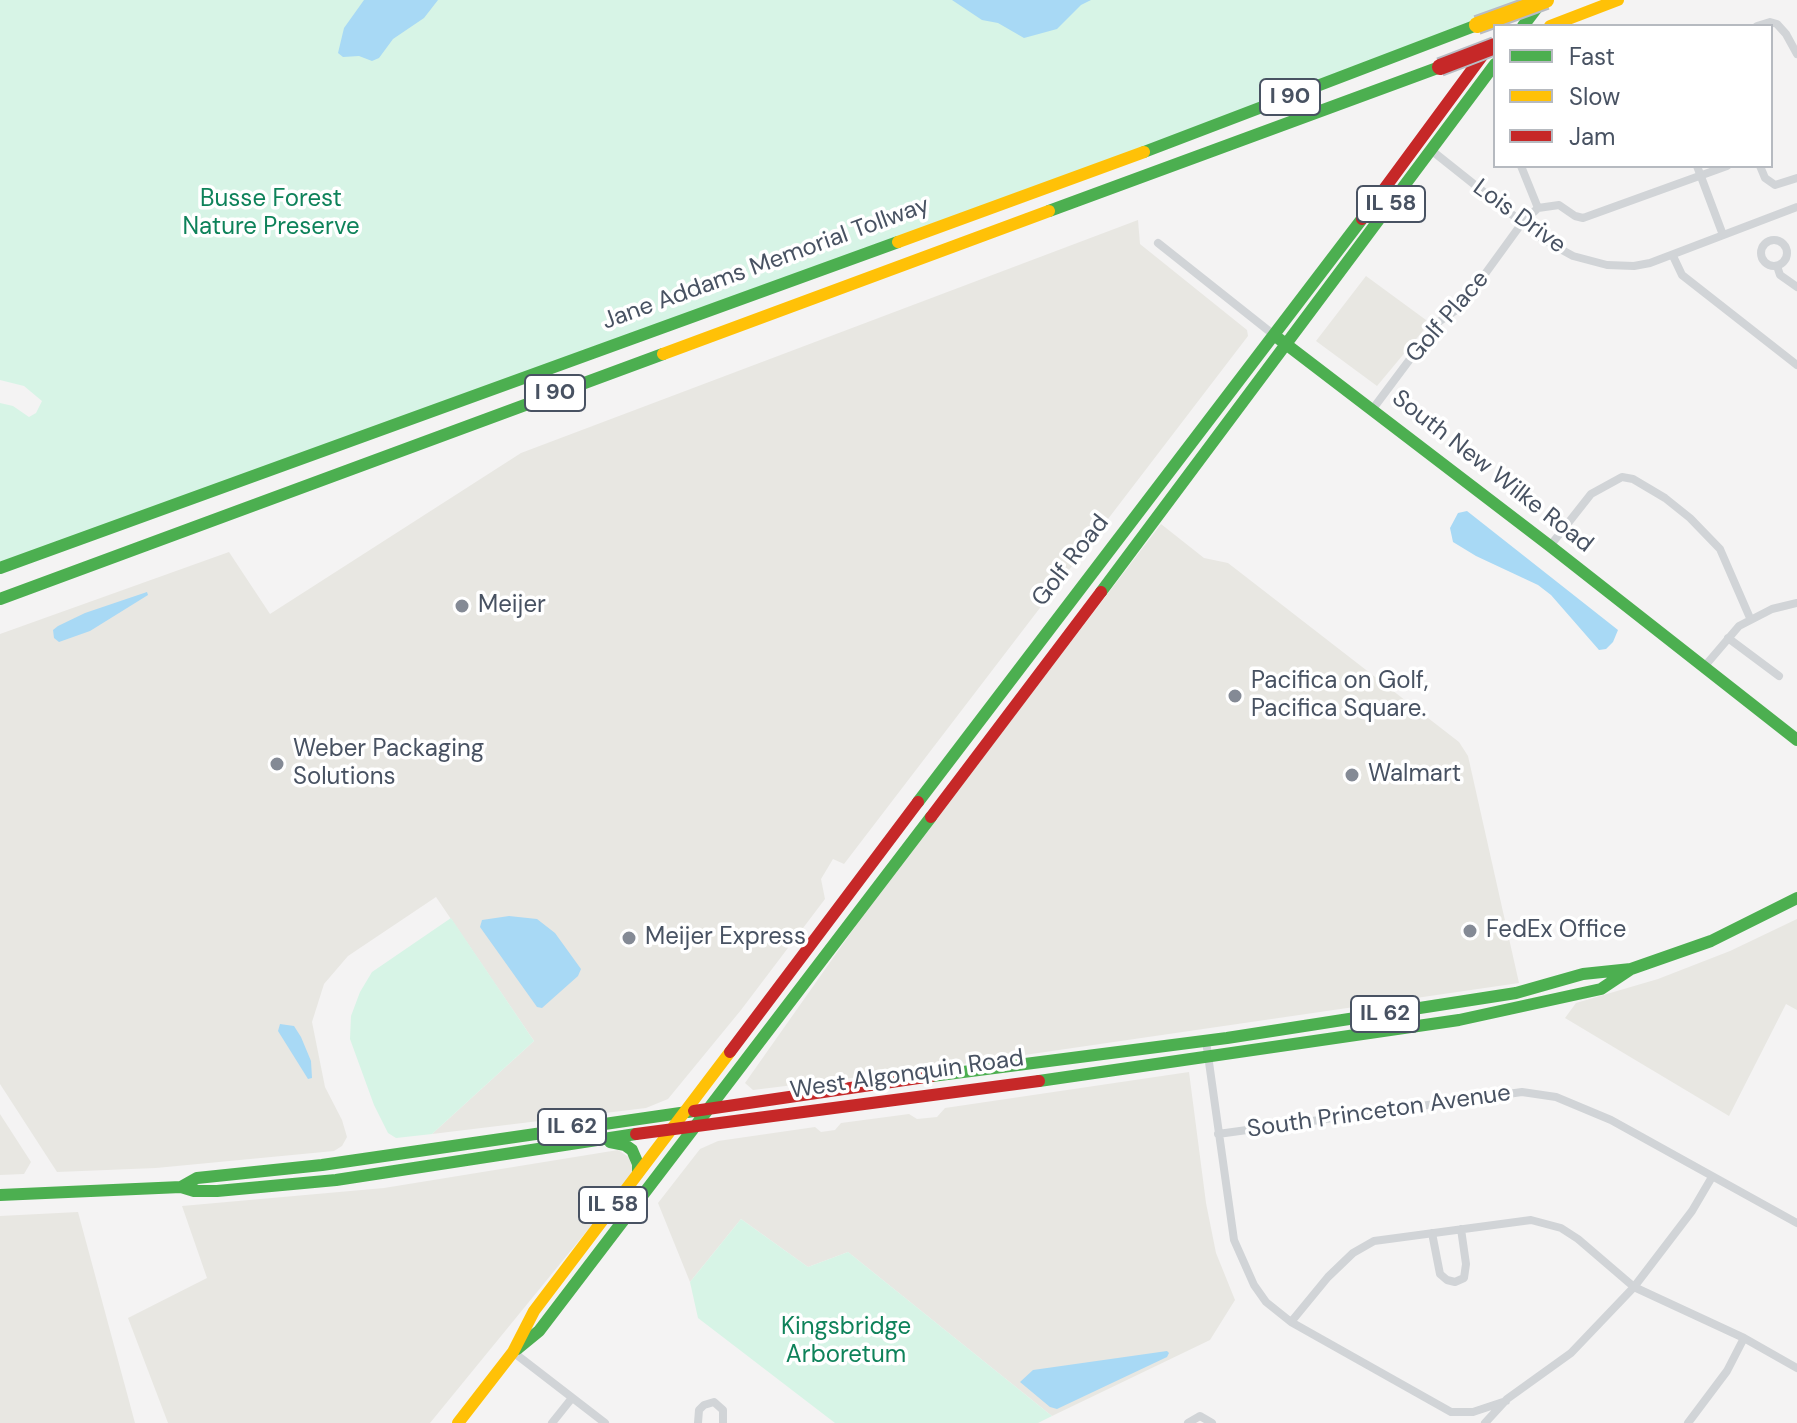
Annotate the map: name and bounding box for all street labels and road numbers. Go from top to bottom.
road number: I 90 [1260,79,1320,115]
street label: Lois Drive [1467,174,1571,260]
road number: IL 58 [1357,186,1425,222]
street label: Jane Addams Memorial Tollway [598,191,934,337]
street label: Golf Place [1400,265,1496,369]
road number: I 90 [525,375,585,411]
street label: South New Wilke Road [1386,384,1598,560]
street label: Golf Road [1026,510,1116,612]
road number: IL 62 [1351,996,1419,1032]
street label: West Algonquin Road [788,1044,1026,1106]
street label: South Princeton Avenue [1245,1079,1513,1145]
road number: IL 62 [538,1109,606,1145]
road number: IL 58 [579,1187,647,1223]

